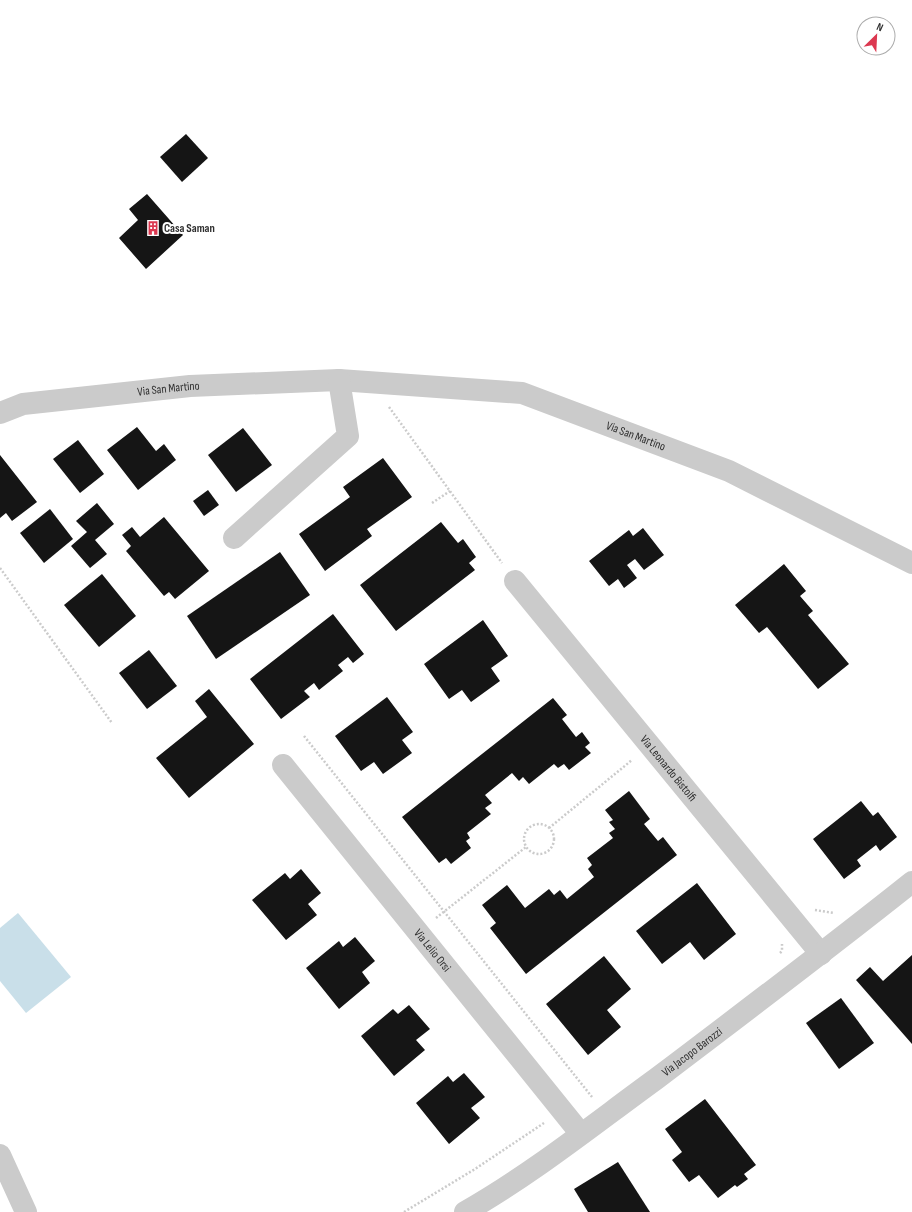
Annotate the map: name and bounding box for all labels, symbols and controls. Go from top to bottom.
north arrow [856,16,896,56]
text: N [875,20,885,35]
building icon: Casa Saman [145,220,161,236]
place label: Casa Saman [164,221,215,236]
street label: Via San Martino [137,379,200,400]
street label: Via San Martino [604,418,668,454]
street label: Via Leonardo Bistolfi [637,732,700,805]
street label: Via Lelio Orsi [410,926,454,975]
street label: Via Jacopo Barozzi [659,1024,726,1080]

